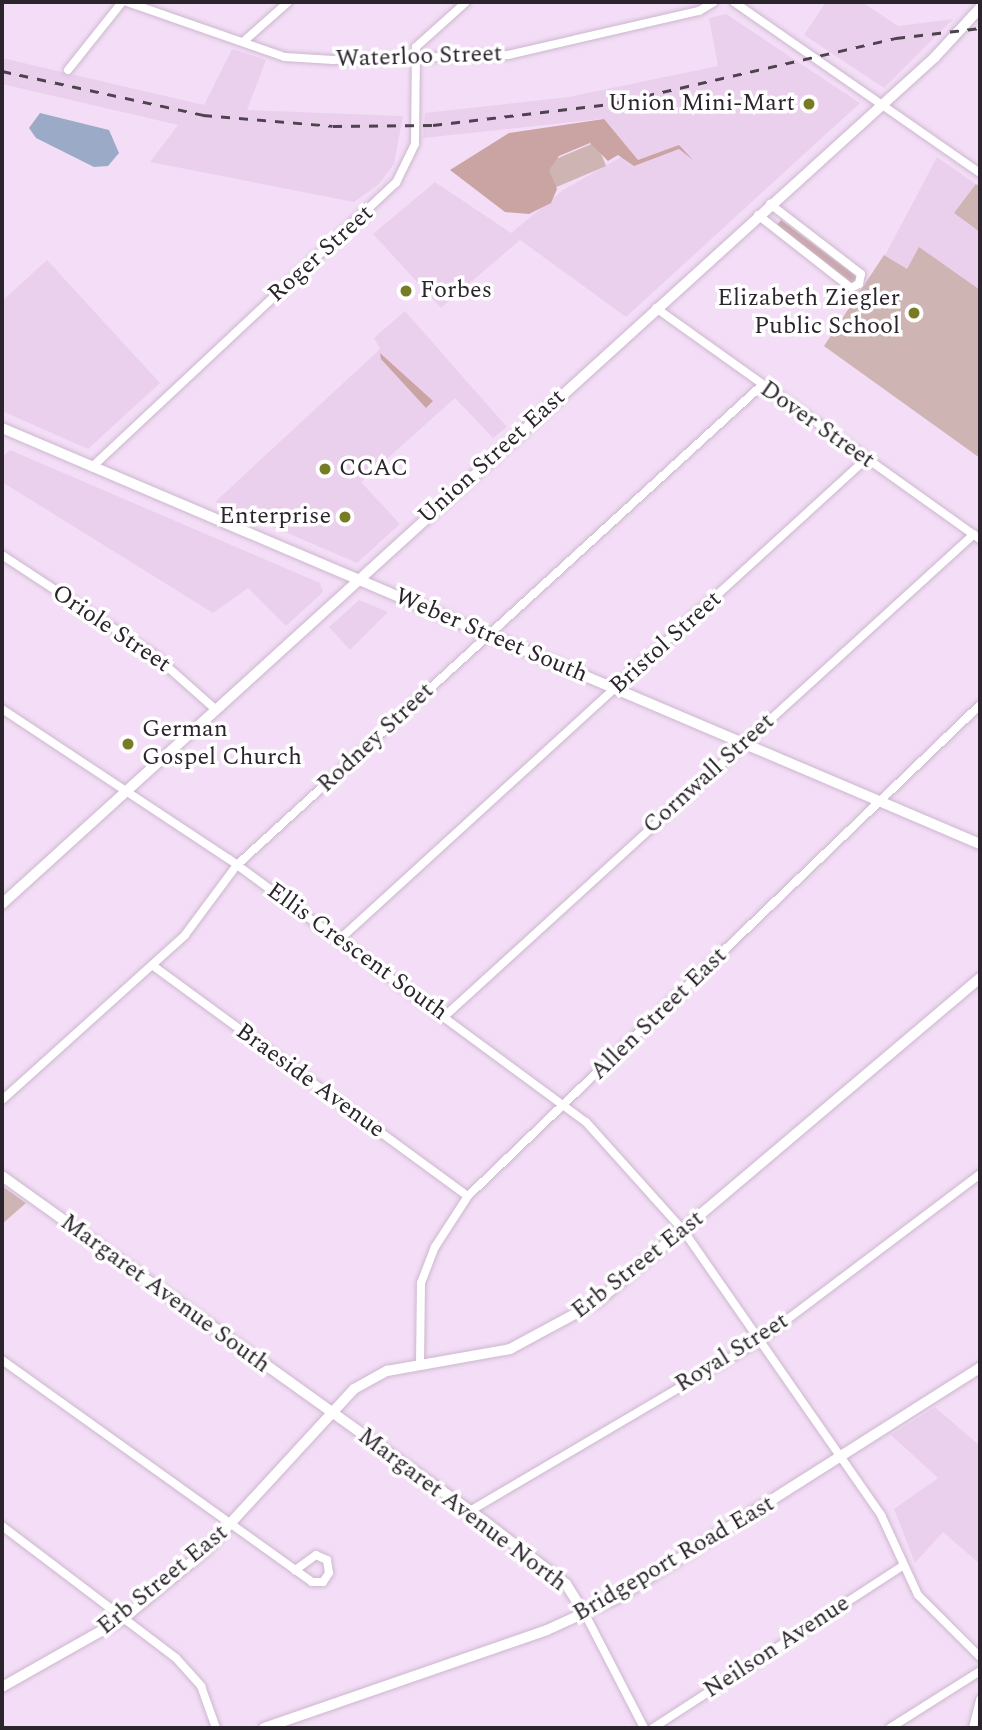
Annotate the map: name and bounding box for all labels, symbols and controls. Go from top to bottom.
street label: Waterloo Street [335,40,503,74]
place label: Union Mini-Mart [608,90,795,118]
marker: Union Mini-Mart [801,96,817,112]
street label: Roger Street [262,199,380,309]
place label: Forbes [420,277,492,305]
marker: Forbes [398,283,414,299]
place label: Elizabeth Ziegler Public School [717,285,900,341]
marker: Elizabeth Ziegler Public School [906,305,922,321]
street label: Dover Street [754,375,880,475]
street label: Union Street East [412,383,572,531]
place label: CCAC [339,455,408,483]
marker: CCAC [317,461,333,477]
place label: Enterprise [219,503,331,531]
marker: Enterprise [337,509,353,525]
street label: Oriole Street [46,579,176,679]
street label: Weber Street South [390,582,592,690]
street label: Bristol Street [604,585,728,701]
street label: Rodney Street [312,677,440,799]
street label: Cornwall Street [638,708,780,840]
place label: German Gospel Church [142,716,302,772]
marker: German Gospel Church [120,736,136,752]
street label: Ellis Crescent South [261,877,453,1027]
street label: Allen Street East [585,942,733,1086]
street label: Braeside Avenue [230,1017,390,1145]
street label: Erb Street East [566,1205,710,1325]
street label: Margaret Avenue South [55,1208,275,1380]
street label: Royal Street [670,1307,794,1399]
street label: Margaret Avenue North [352,1422,572,1598]
street label: Bridgeport Road East [568,1490,780,1628]
street label: Erb Street East [92,1519,234,1641]
street label: Neilson Avenue [699,1589,855,1705]

